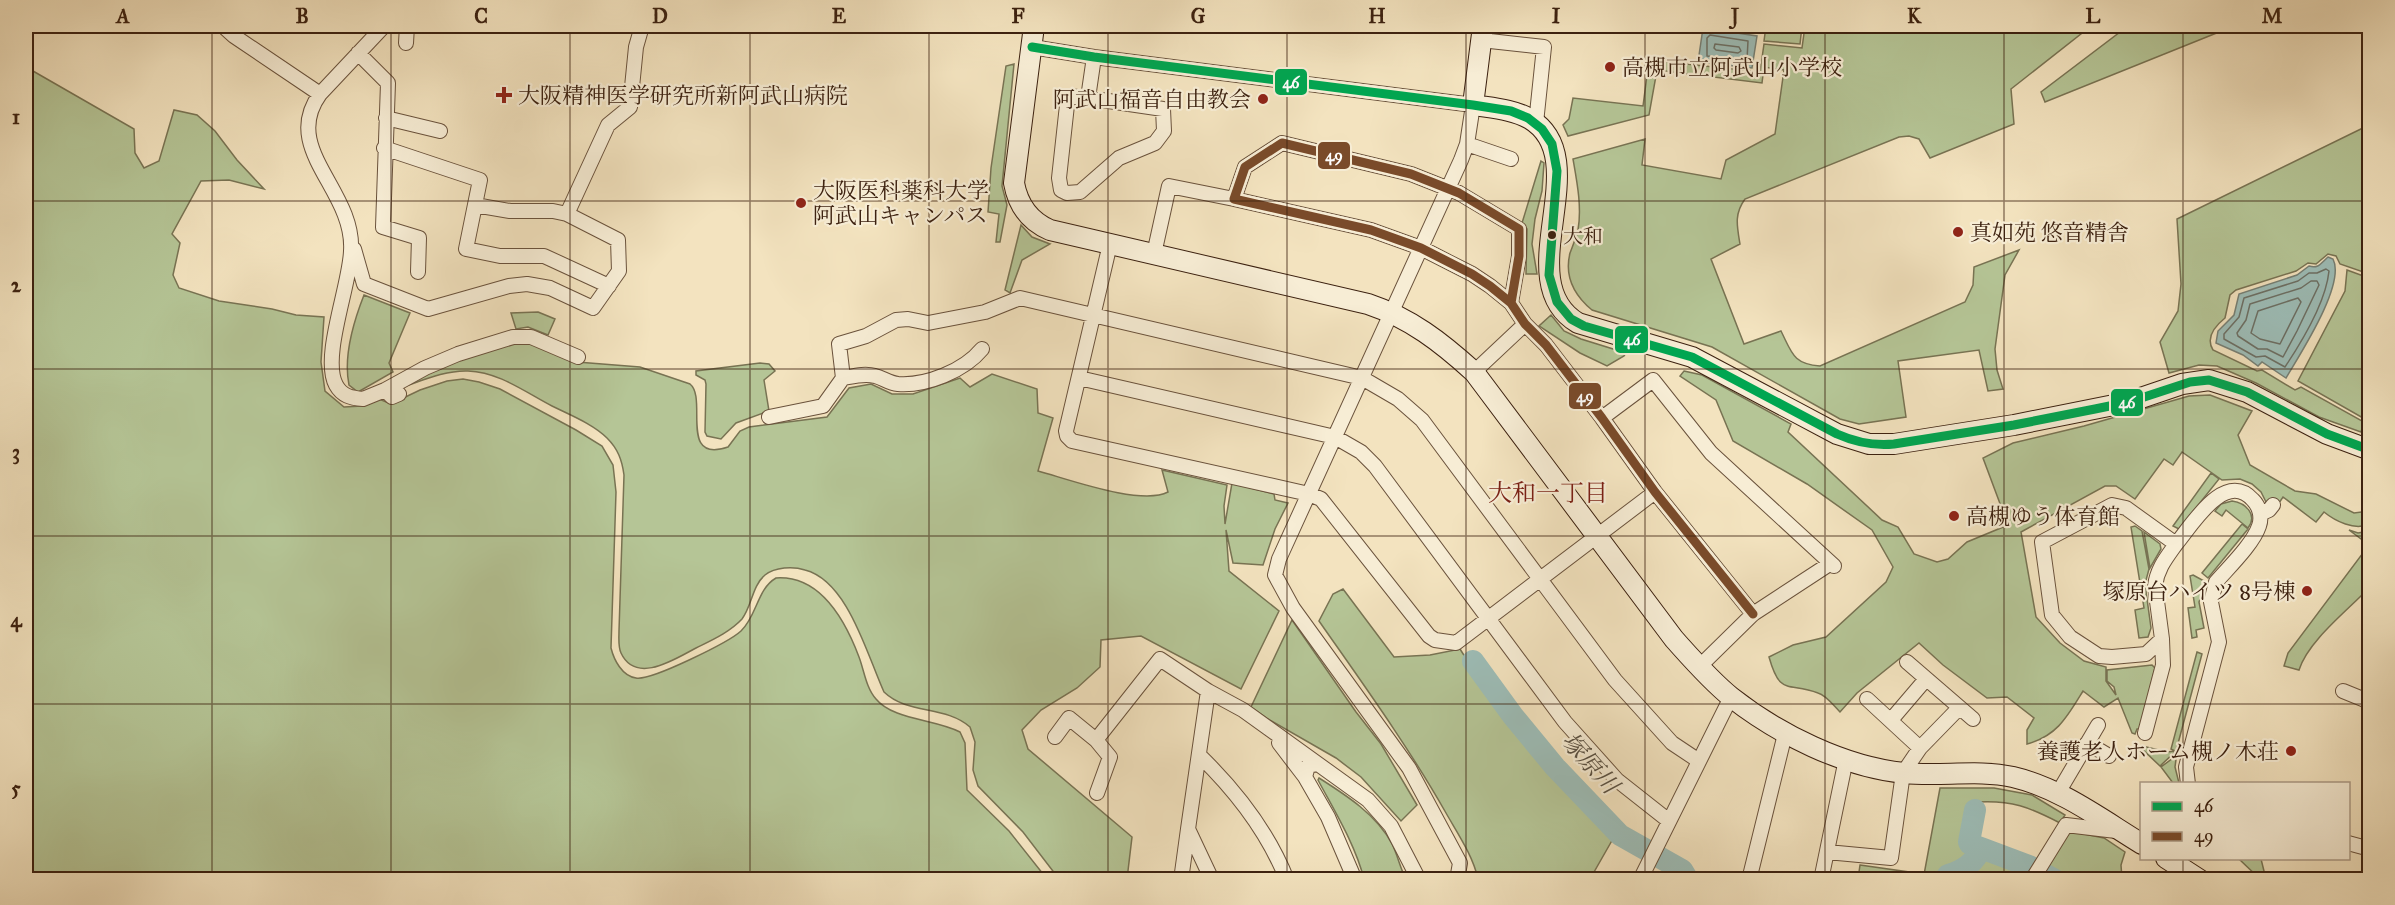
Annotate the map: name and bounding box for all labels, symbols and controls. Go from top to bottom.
text: A [114,4,130,28]
text: B [295,4,309,28]
text: C [474,4,488,28]
text: D [652,4,668,28]
text: E [832,4,847,28]
text: F [1011,4,1025,28]
text: G [1191,4,1206,28]
text: H [1368,4,1386,28]
text: I [1552,4,1561,28]
text: J [1728,4,1740,30]
text: K [1907,4,1922,28]
text: L [2086,4,2101,28]
text: M [2262,4,2283,28]
place label: 高槻市立阿武山小学校 [1622,54,1842,81]
marker: 高槻市立阿武山小学校 [1603,60,1617,74]
line badge: 46 [1274,68,1308,96]
text: 46 [1282,73,1300,93]
place label: 大阪精神医学研究所新阿武山病院 [518,82,848,109]
marker: 大阪精神医学研究所新阿武山病院 [495,86,513,104]
place label: 阿武山福音自由教会 [1053,86,1251,113]
marker: 阿武山福音自由教会 [1256,92,1270,106]
text: 1 [12,105,20,129]
line badge: 49 [1317,141,1351,170]
text: 49 [1325,146,1343,166]
place label: 大阪医科薬科大学 阿武山キャンパス [813,177,989,229]
marker: 大阪医科薬科大学 阿武山キャンパス [794,196,808,210]
place label: 真如苑 悠音精舎 [1970,219,2129,246]
place label: 大和 [1563,224,1603,248]
marker: 真如苑 悠音精舎 [1951,225,1965,239]
marker: 大和 [1546,229,1558,241]
text: 2 [11,273,22,297]
line badge: 46 [1614,325,1649,354]
text: 46 [1623,330,1641,350]
line badge: 49 [1568,382,1602,410]
text: 49 [1576,387,1594,407]
line badge: 46 [2110,388,2144,417]
text: 46 [2118,393,2136,413]
text: 3 [12,440,20,465]
district label: 大和一丁目 [1488,478,1608,508]
place label: 高槻ゆう体育館 [1966,503,2120,530]
marker: 高槻ゆう体育館 [1947,509,1961,523]
place label: 塚原台ハイツ 8号棟 [2103,578,2295,605]
marker: 塚原台ハイツ 8号棟 [2300,584,2314,598]
text: 4 [10,608,22,633]
water label: 塚原川 [1555,726,1627,802]
place label: 養護老人ホーム槻ノ木荘 [2037,738,2279,765]
marker: 養護老人ホーム槻ノ木荘 [2284,744,2298,758]
text: 5 [11,776,21,800]
legend [2140,782,2350,860]
text: 46 [2194,795,2214,817]
text: 49 [2194,825,2214,847]

